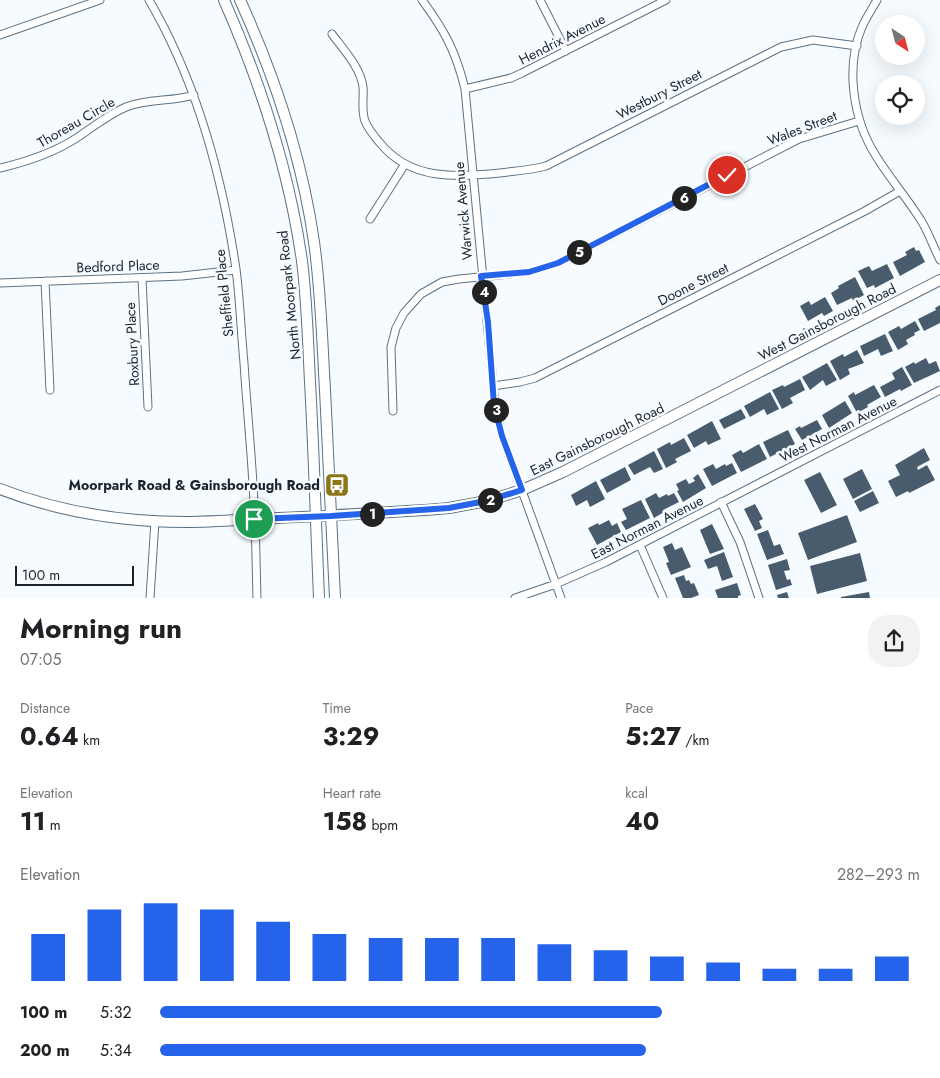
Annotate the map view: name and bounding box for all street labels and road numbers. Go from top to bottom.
street label: Hendrix Avenue [515,9,609,69]
street label: Westbury Street [613,64,706,124]
street label: Thoreau Circle [34,92,118,152]
street label: Wales Street [764,105,840,150]
street label: Warwick Avenue [449,161,477,261]
street label: North Moorpark Road [272,229,306,361]
street label: Sheffield Place [209,248,239,338]
street label: Bedford Place [76,255,160,277]
street label: Doone Street [654,257,732,310]
street label: West Gainsborough Road [755,279,899,365]
street label: Roxbury Place [120,302,144,386]
street label: West Norman Avenue [776,391,900,467]
street label: East Gainsborough Road [527,398,667,480]
street label: East Norman Avenue [587,490,707,564]

